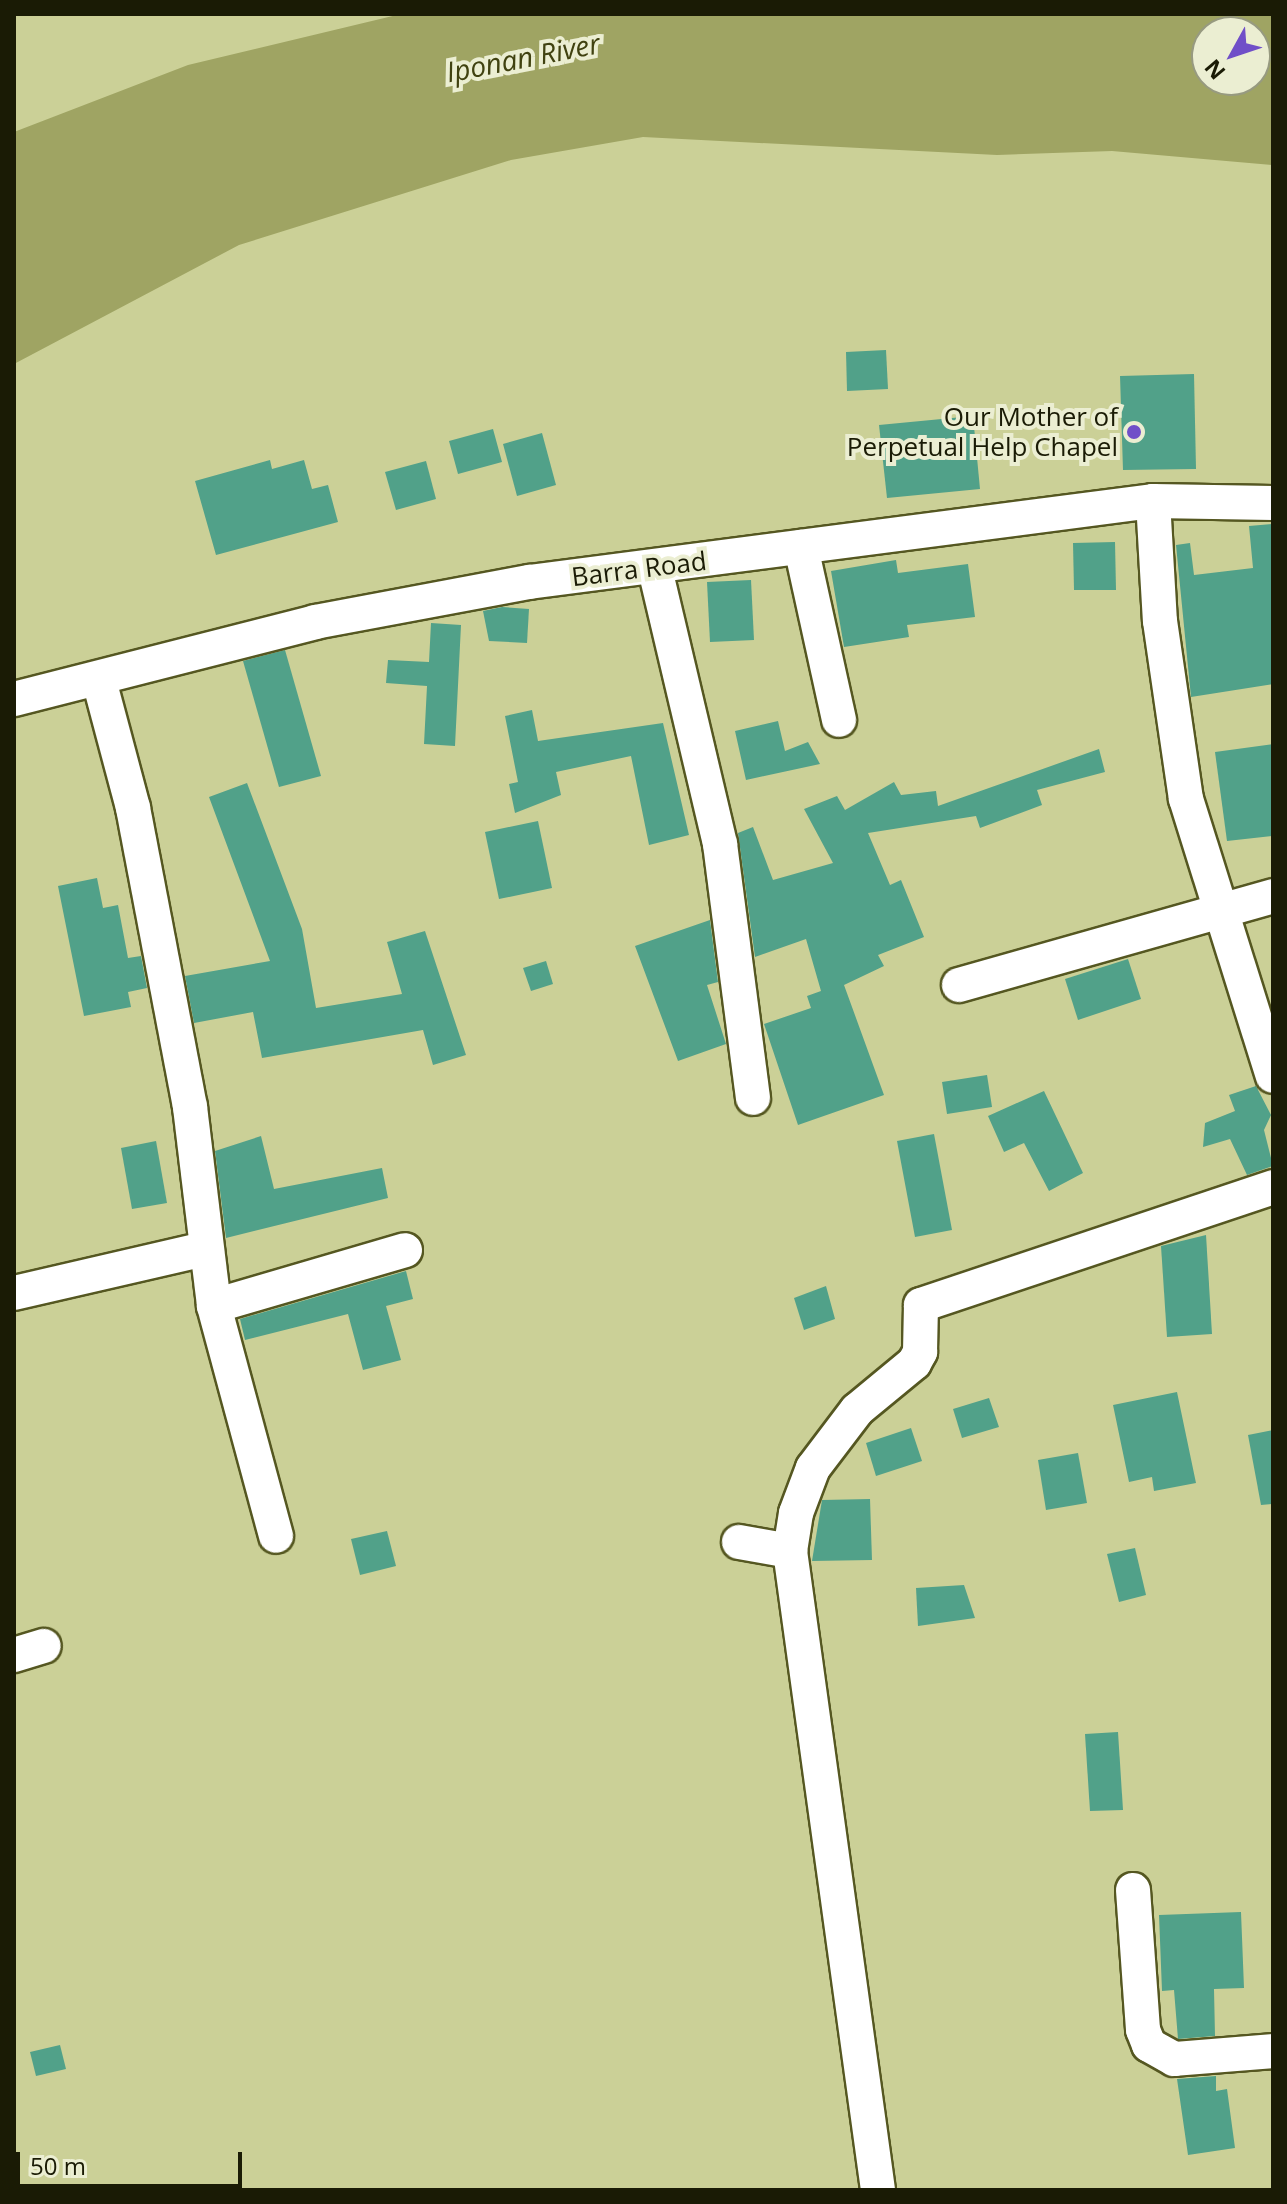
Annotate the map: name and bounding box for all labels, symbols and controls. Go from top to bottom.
north arrow [1191,16,1271,96]
water label: Iponan River [443,26,603,88]
text: N [1197,54,1231,87]
place label: Our Mother of Perpetual Help Chapel [847,401,1118,462]
marker: Our Mother of Perpetual Help Chapel [1125,423,1143,441]
street label: Barra Road [570,545,708,593]
scale bar [20,2136,246,2186]
text: 50 m [30,2149,86,2182]

